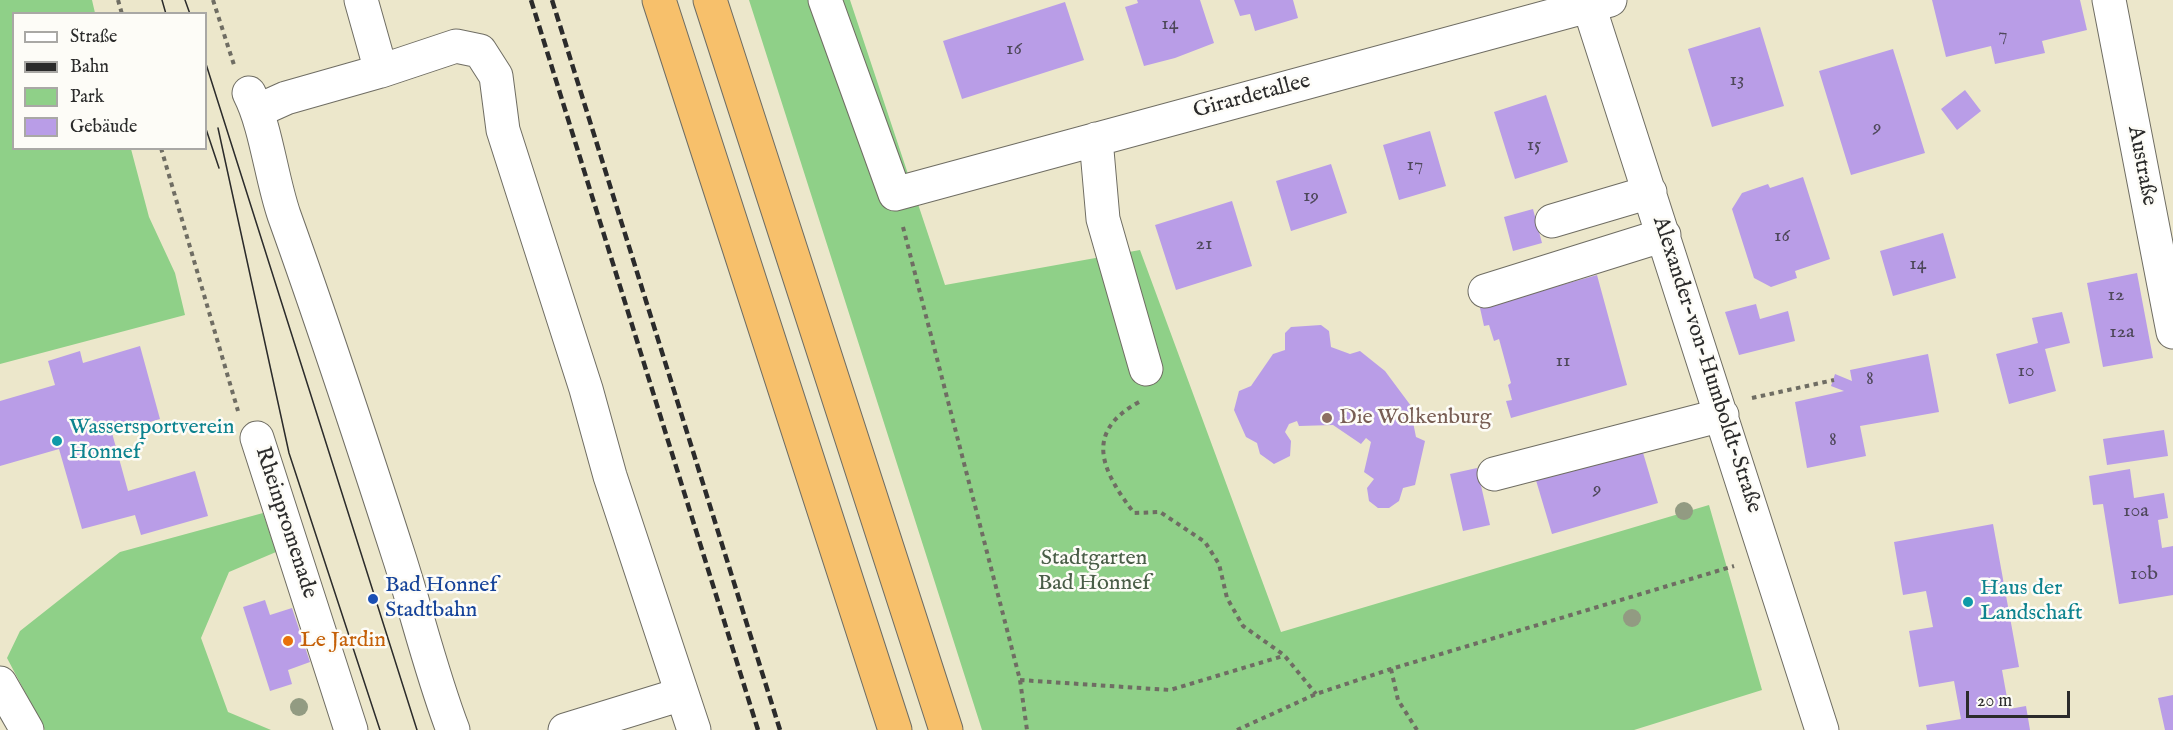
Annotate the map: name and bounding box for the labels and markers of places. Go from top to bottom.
place label: Die Wolkenburg [1339,405,1491,431]
marker: Die Wolkenburg [1320,411,1334,425]
place label: Wassersportverein Honnef [69,415,234,466]
marker: Wassersportverein Honnef [50,434,64,448]
place label: Bad Honnef Stadtbahn [385,573,497,624]
place label: Haus der Landschaft [1980,576,2083,628]
marker: Bad Honnef Stadtbahn [366,592,380,606]
marker: Haus der Landschaft [1961,595,1975,609]
place label: Le Jardin [300,628,386,654]
marker: Le Jardin [281,634,295,648]

